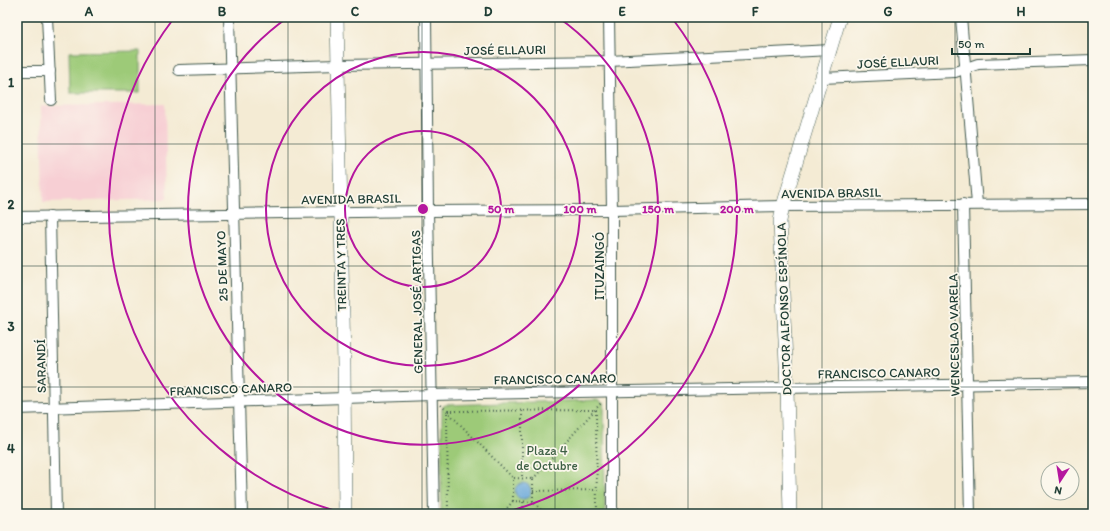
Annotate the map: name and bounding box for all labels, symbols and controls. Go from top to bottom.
text: A [84,4,94,19]
text: B [218,4,227,19]
text: C [351,4,360,19]
text: D [484,4,493,19]
text: E [618,4,626,19]
text: F [752,4,759,19]
text: G [884,4,893,19]
text: H [1017,4,1026,19]
scale bar [952,30,1030,56]
text: 50 m [958,37,984,51]
street label: JOSÉ ELLAURI [464,42,546,58]
street label: JOSÉ ELLAURI [857,52,939,72]
text: 1 [8,75,14,90]
street label: AVENIDA BRASIL [781,185,881,201]
street label: AVENIDA BRASIL [301,191,401,207]
text: 2 [8,197,15,212]
centre of rings [416,202,430,216]
text: 50 m [488,202,515,216]
text: 100 m [563,202,597,216]
text: 150 m [642,202,675,216]
text: 200 m [720,202,755,216]
street label: TREINTA Y TRES [333,218,349,312]
street label: DOCTOR ALFONSO ESPÍNOLA [773,222,795,396]
street label: 25 DE MAYO [213,230,231,302]
street label: GENERAL JOSÉ ARTIGAS [408,230,426,374]
street label: ITUZAINGÓ [592,232,607,300]
street label: WENCESLAO VARELA [945,273,963,397]
text: 3 [7,319,15,334]
street label: SARANDÍ [33,339,49,393]
street label: FRANCISCO CANARO [818,364,940,382]
street label: FRANCISCO CANARO [494,370,616,388]
street label: FRANCISCO CANARO [169,379,293,399]
text: 4 [7,441,15,456]
park label: Plaza 4 de Octubre [516,443,578,473]
north arrow [1040,461,1080,501]
text: N [1053,483,1063,497]

